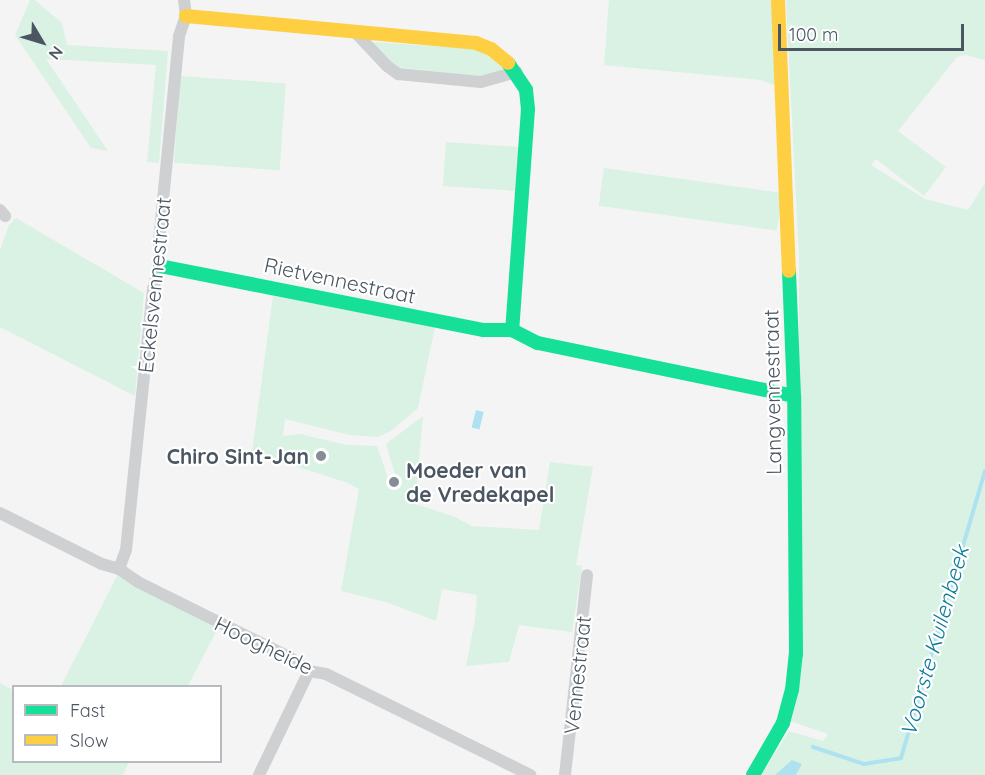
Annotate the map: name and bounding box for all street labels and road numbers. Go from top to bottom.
street label: Eckelsvennestraat [132,196,176,374]
street label: Rietvennestraat [262,252,418,308]
street label: Langvennestraat [758,309,786,475]
street label: Hoogheide [211,610,317,680]
street label: Vennestraat [558,614,596,736]

